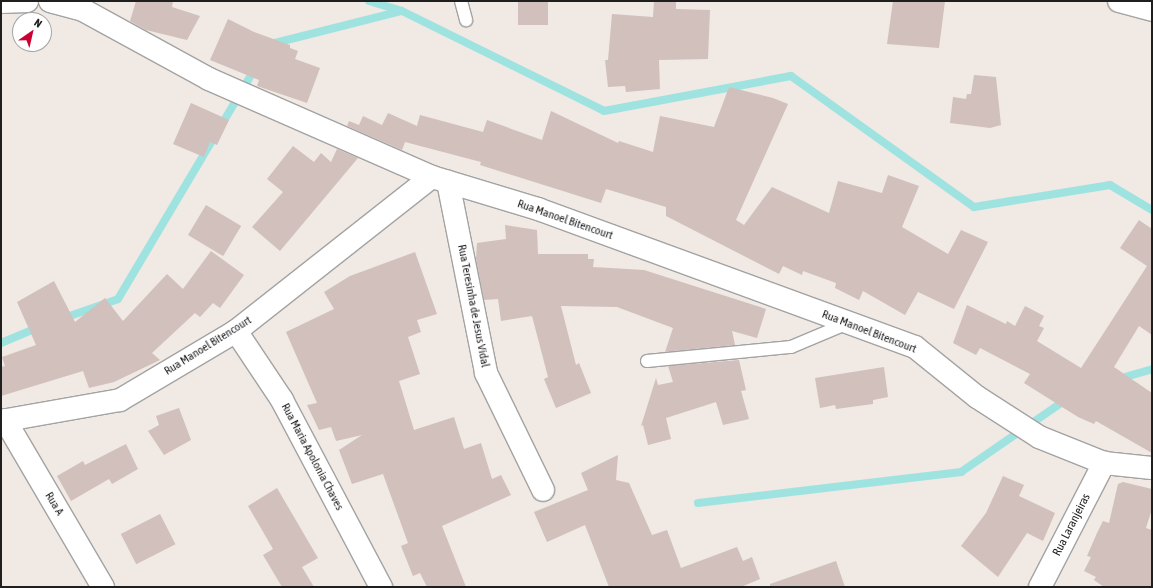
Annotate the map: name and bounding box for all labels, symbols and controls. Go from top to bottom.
north arrow [12,12,52,52]
text: N [32,16,44,30]
street label: Rua Manoel Bitencourt [515,197,615,243]
street label: Rua Teresinha de Jesus Vidal [454,243,492,369]
street label: Rua Manoel Bitencourt [820,307,918,357]
street label: Rua Manoel Bitencourt [162,313,254,379]
street label: Rua Maria Apolonia Chaves [278,401,346,513]
street label: Rua A [41,490,67,518]
street label: Rua Laranjeiras [1050,491,1094,559]

